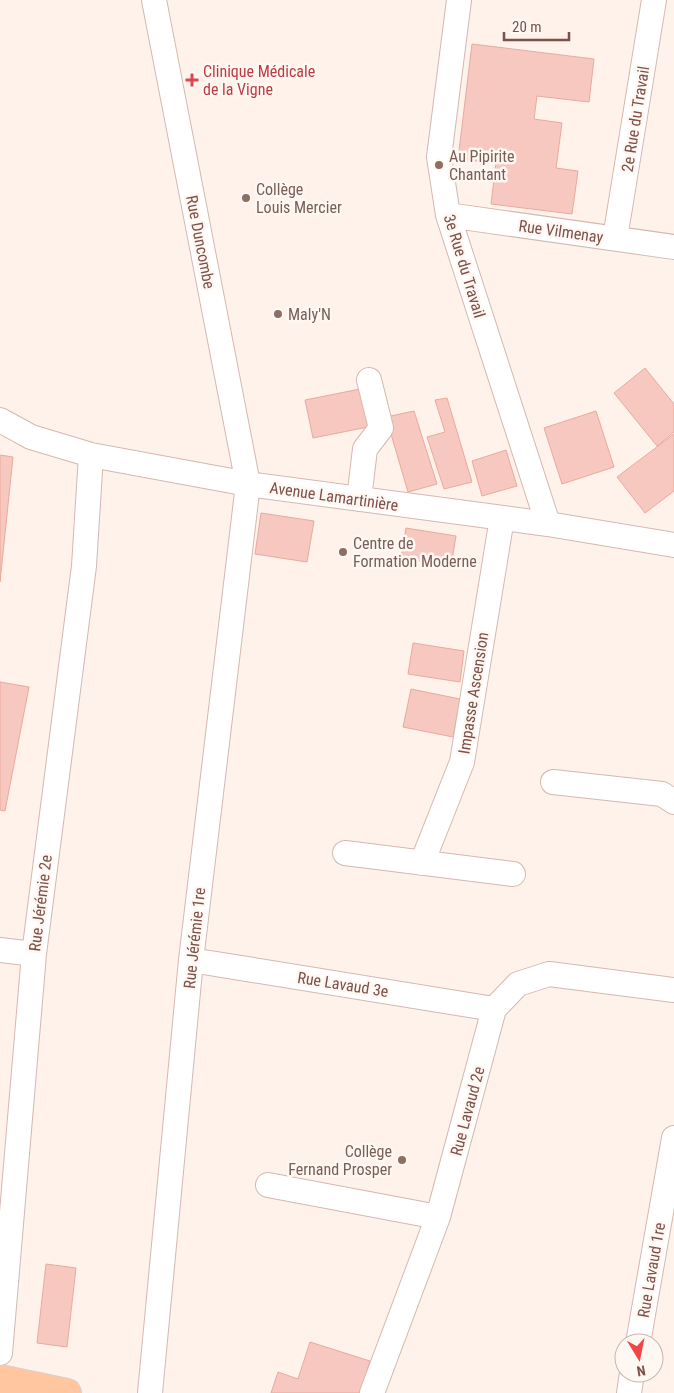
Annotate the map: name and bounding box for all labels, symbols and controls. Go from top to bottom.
scale bar [504,10,569,42]
text: 20 m [512,18,542,36]
place label: Clinique Médicale de la Vigne [203,62,315,99]
street label: 2e Rue du Travail [618,65,653,173]
marker: Clinique Médicale de la Vigne [185,73,199,87]
place label: Au Pipirite Chantant [449,147,514,184]
marker: Au Pipirite Chantant [433,159,445,171]
place label: Collège Louis Mercier [256,180,342,217]
marker: Collège Louis Mercier [240,192,252,204]
street label: Rue Duncombe [182,194,219,290]
street label: 3e Rue du Travail [440,212,489,320]
street label: Rue Vilmenay [517,216,605,247]
place label: Maly'N [288,305,331,324]
marker: Maly'N [272,308,284,320]
street label: Avenue Lamartinière [268,478,399,515]
place label: Centre de Formation Moderne [353,534,477,571]
marker: Centre de Formation Moderne [337,546,349,558]
street label: Impasse Ascension [454,631,493,755]
street label: Rue Jérémie 2e [25,854,56,952]
street label: Rue Jérémie 1re [180,886,209,990]
street label: Rue Lavaud 3e [296,968,390,1001]
street label: Rue Lavaud 2e [446,1064,489,1158]
place label: Collège Fernand Prosper [288,1142,392,1179]
marker: Collège Fernand Prosper [396,1154,408,1166]
street label: Rue Lavaud 1re [634,1221,669,1319]
north arrow [614,1333,664,1383]
text: N [636,1362,647,1379]

